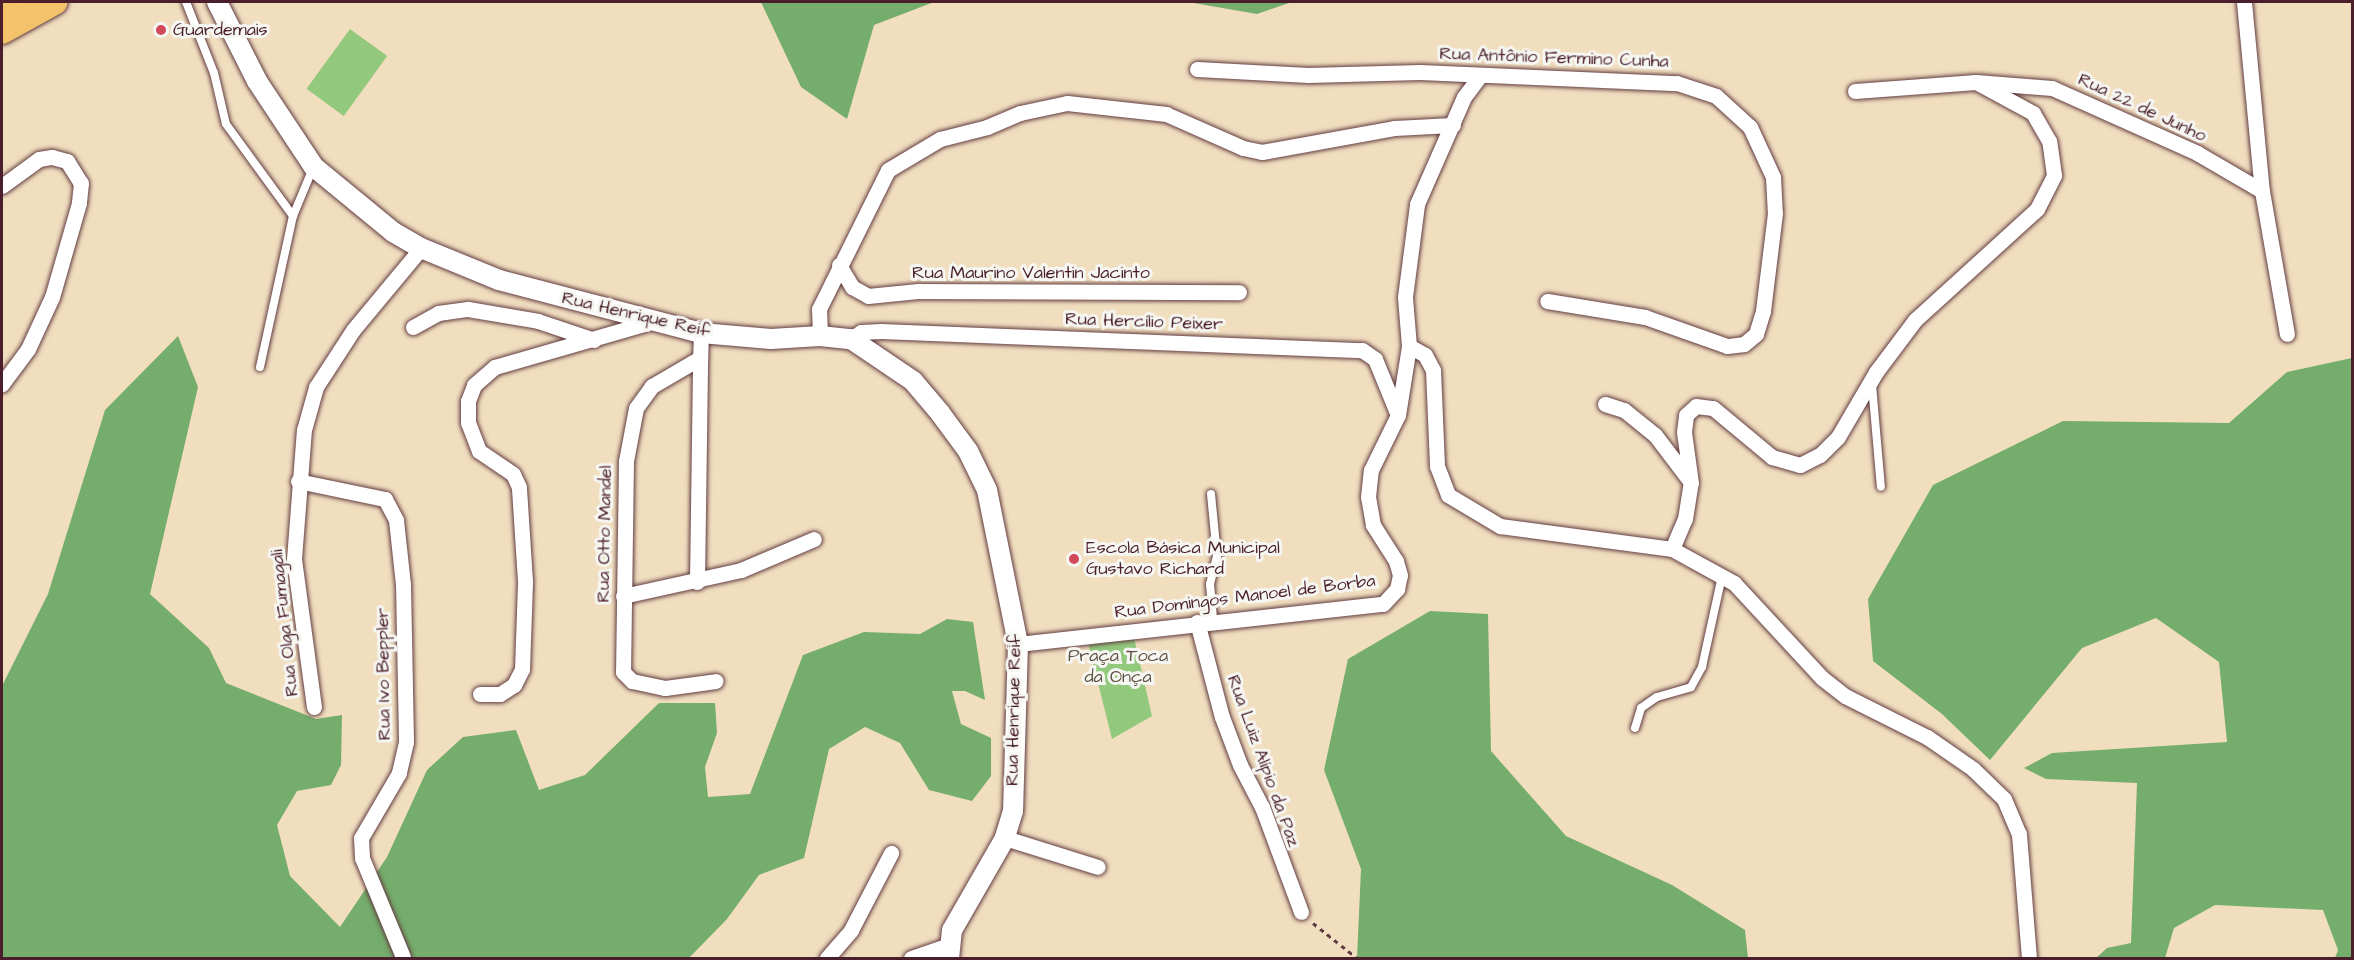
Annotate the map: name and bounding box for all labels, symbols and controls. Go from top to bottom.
place label: Guardemais [173,19,268,41]
marker: Guardemais [154,23,168,37]
street label: Rua Antônio Fermino Cunha [1439,43,1669,73]
street label: Rua 22 de Junho [2074,69,2210,147]
street label: Rua Maurino Valentin Jacinto [912,262,1150,284]
street label: Rua Henrique Reif [560,287,712,343]
street label: Rua Hercílio Peixer [1065,308,1223,336]
street label: Rua Otto Mandel [593,465,617,603]
place label: Escola Básica Municipal Gustavo Richard [1086,538,1280,580]
street label: Rua Olga Fumagali [267,548,303,698]
marker: Escola Básica Municipal Gustavo Richard [1067,552,1081,566]
street label: Rua Domingos Manoel de Borba [1113,570,1377,624]
street label: Rua Ivo Beppler [372,607,396,741]
street label: Rua Henrique Reif [1002,634,1026,786]
park label: Praça Toca da Onça [1068,646,1168,688]
street label: Rua Luiz Alípio da Paz [1222,672,1304,850]

